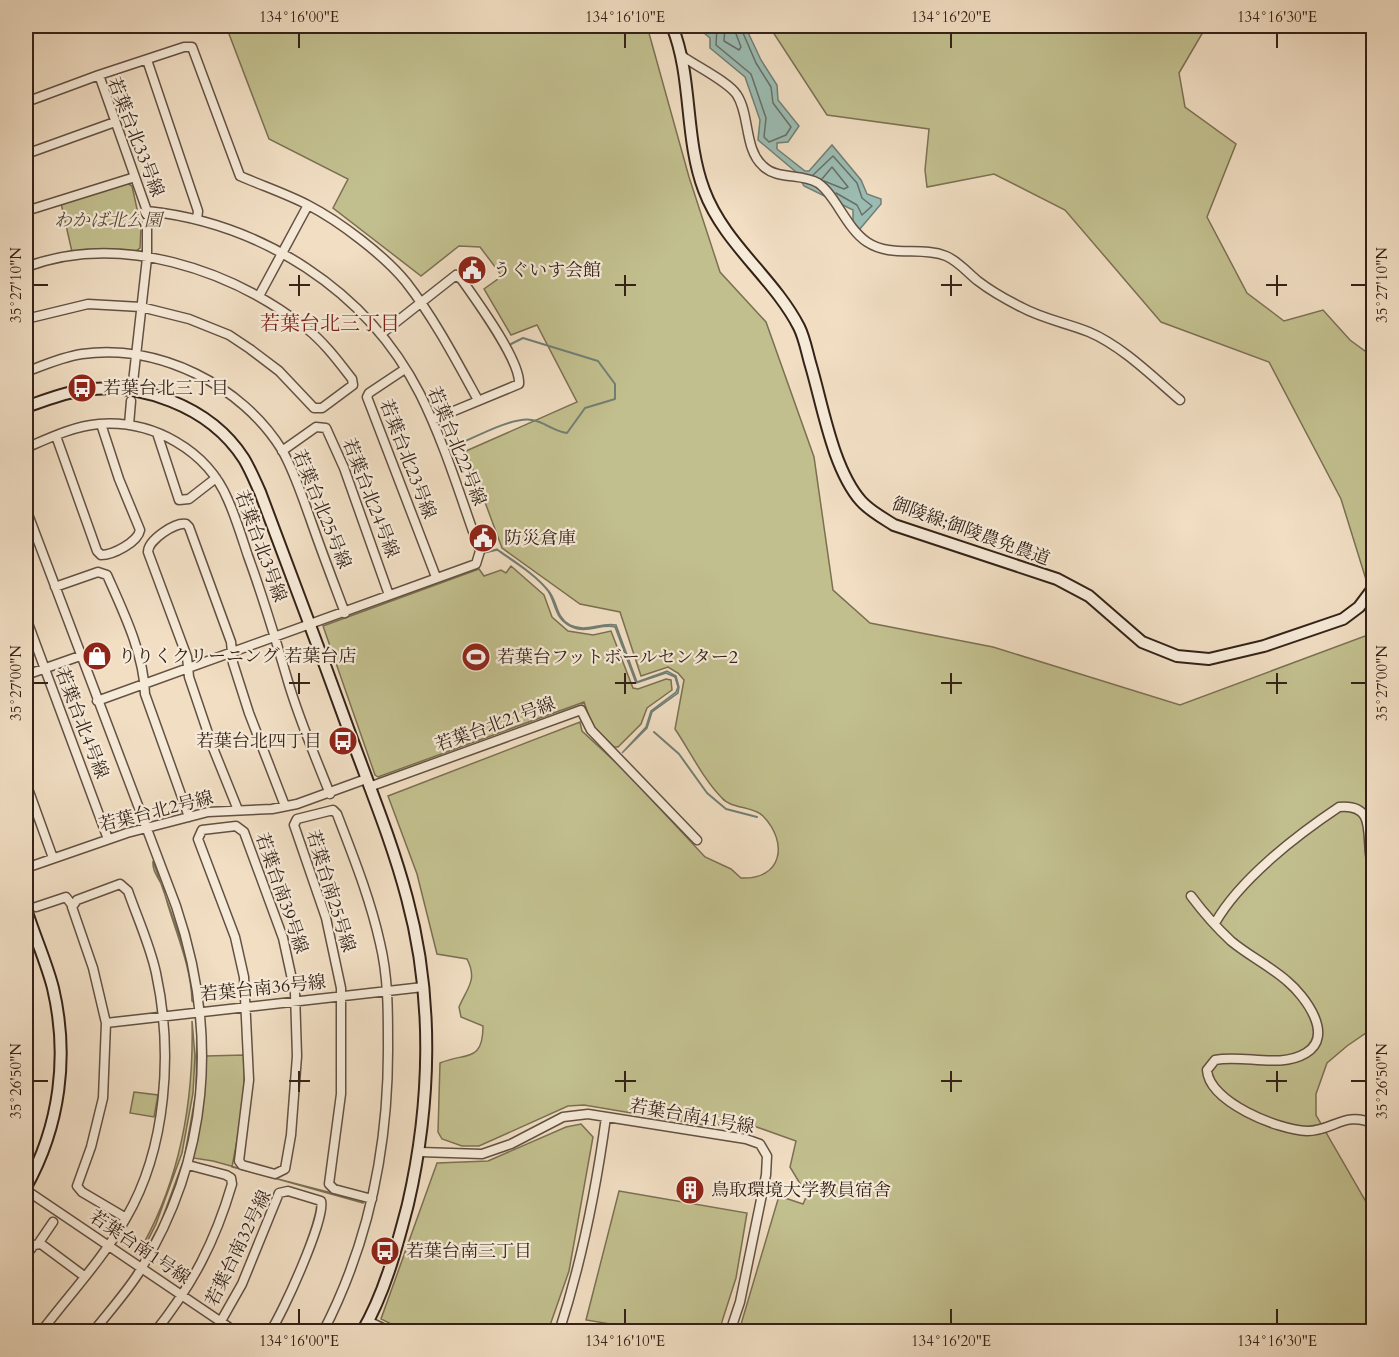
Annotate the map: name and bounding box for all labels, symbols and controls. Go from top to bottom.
text: 134°16'00"E [259,7,339,27]
text: 134°16'10"E [585,7,665,27]
text: 134°16'20"E [911,7,991,27]
text: 134°16'30"E [1237,7,1317,27]
street label: 若葉台北33号線 [101,74,170,201]
park label: わかば北公園 [54,208,165,233]
text: 35°27'10"N [6,247,26,323]
text: 35°27'10"N [1372,247,1392,323]
public building icon: うぐいす会館 [456,254,488,286]
place label: うぐいす会館 [493,258,601,283]
district label: 若葉台北三丁目 [260,310,400,337]
bus stop icon: 若葉台北三丁目 [66,372,98,404]
place label: 若葉台北三丁目 [103,376,229,401]
street label: 若葉台北22号線 [421,383,492,509]
street label: 若葉台北23号線 [373,396,442,523]
street label: 若葉台北24号線 [336,435,405,562]
street label: 若葉台北25号線 [286,446,357,572]
street label: 若葉台北3号線 [229,487,292,606]
street label: 御陵線;御陵農免農道 [888,491,1053,572]
public building icon: 防災倉庫 [467,522,499,554]
place label: 防災倉庫 [504,526,576,551]
shop icon: りりくクリーニング 若葉台店 [81,640,113,672]
sports icon: 若葉台フットボールセンター2 [460,641,492,673]
place label: りりくクリーニング 若葉台店 [118,644,356,669]
text: 35°27'00"N [6,645,26,721]
place label: 若葉台フットボールセンター2 [497,645,738,670]
text: 35°27'00"N [1372,645,1392,721]
street label: 若葉台北4号線 [49,664,114,782]
street label: 若葉台北21号線 [431,691,559,758]
bus stop icon: 若葉台北四丁目 [327,725,359,757]
place label: 若葉台北四丁目 [196,729,322,754]
street label: 若葉台北2号線 [96,785,216,838]
street label: 若葉台南25号線 [300,827,361,955]
street label: 若葉台南39号線 [249,829,314,957]
street label: 若葉台南36号線 [199,969,327,1008]
text: 35°26'50"N [6,1043,26,1119]
text: 35°26'50"N [1372,1043,1392,1119]
street label: 若葉台南41号線 [627,1093,756,1140]
building icon: 鳥取環境大学教員宿舎 [674,1174,706,1206]
place label: 鳥取環境大学教員宿舎 [711,1178,891,1203]
street label: 若葉台南32号線 [199,1186,277,1311]
street label: 若葉台南1号線 [84,1204,195,1291]
bus stop icon: 若葉台南三丁目 [369,1235,401,1267]
place label: 若葉台南三丁目 [406,1239,532,1264]
text: 134°16'00"E [259,1331,339,1351]
text: 134°16'10"E [585,1331,665,1351]
text: 134°16'20"E [911,1331,991,1351]
text: 134°16'30"E [1237,1331,1317,1351]

